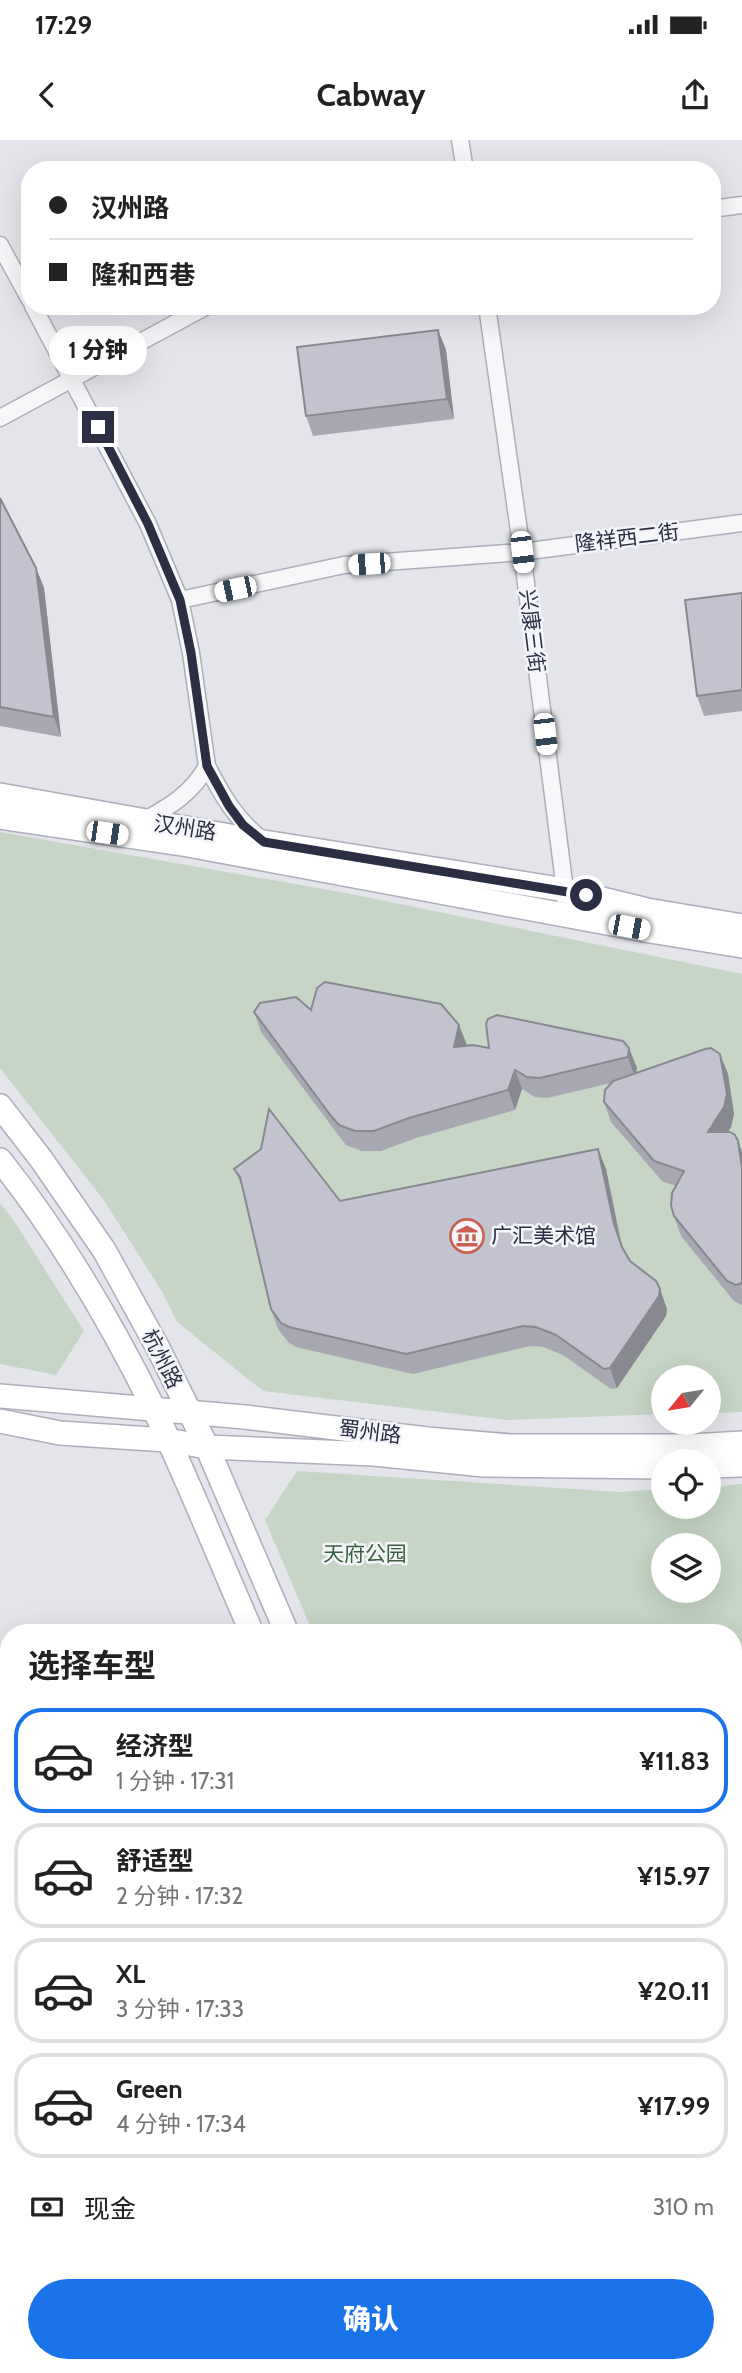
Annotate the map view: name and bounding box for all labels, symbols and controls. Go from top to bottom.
text: 17:29 [35,9,92,41]
text: Cabway [316,75,426,114]
icon: back [28,76,66,114]
icon: share [676,76,714,114]
text: 汉州路 [91,192,169,224]
text: 隆和西巷 [91,259,195,291]
callout: 1 分钟 [49,326,147,374]
text: 1 分钟 [68,336,128,364]
route end [82,411,114,443]
street label: 隆祥西二街 [573,519,681,556]
car [510,530,535,574]
car [348,552,391,576]
car [213,574,258,604]
street label: 兴康三街 [515,588,550,674]
car [533,712,558,756]
street label: 汉州路 [152,810,218,845]
car [85,820,130,846]
route start [570,879,602,911]
car [607,913,652,941]
museum icon: 广汇美术馆 [448,1217,486,1255]
place label: 广汇美术馆 [491,1223,596,1248]
street label: 杭州路 [137,1325,188,1393]
north arrow [651,1365,721,1435]
map controls [651,1365,721,1603]
street label: 蜀州路 [337,1415,403,1448]
button: locate [651,1449,721,1519]
button: layers [651,1533,721,1603]
park label: 天府公园 [323,1541,407,1566]
text: 选择车型 [28,1646,156,1685]
icon: car [32,1729,95,1792]
text: 经济型 [116,1730,194,1762]
text: ¥11.83 [640,1745,710,1777]
text: 1 分钟 · 17:31 [116,1767,234,1795]
icon: car [32,1844,95,1907]
text: 舒适型 [116,1845,194,1877]
text: ¥15.97 [637,1860,710,1892]
text: 2 分钟 · 17:32 [116,1882,243,1910]
text: XL [116,1958,145,1990]
icon: car [32,1959,95,2022]
text: ¥20.11 [638,1975,710,2007]
text: 3 分钟 · 17:33 [116,1995,244,2023]
text: Green [116,2073,183,2105]
icon: car [32,2074,95,2137]
text: ¥17.99 [638,2090,710,2122]
text: 4 分钟 · 17:34 [116,2110,246,2138]
icon: cash [28,2188,66,2226]
text: 现金 [84,2193,136,2225]
text: 310 m [653,2193,714,2221]
button: 确认 [28,2279,714,2359]

